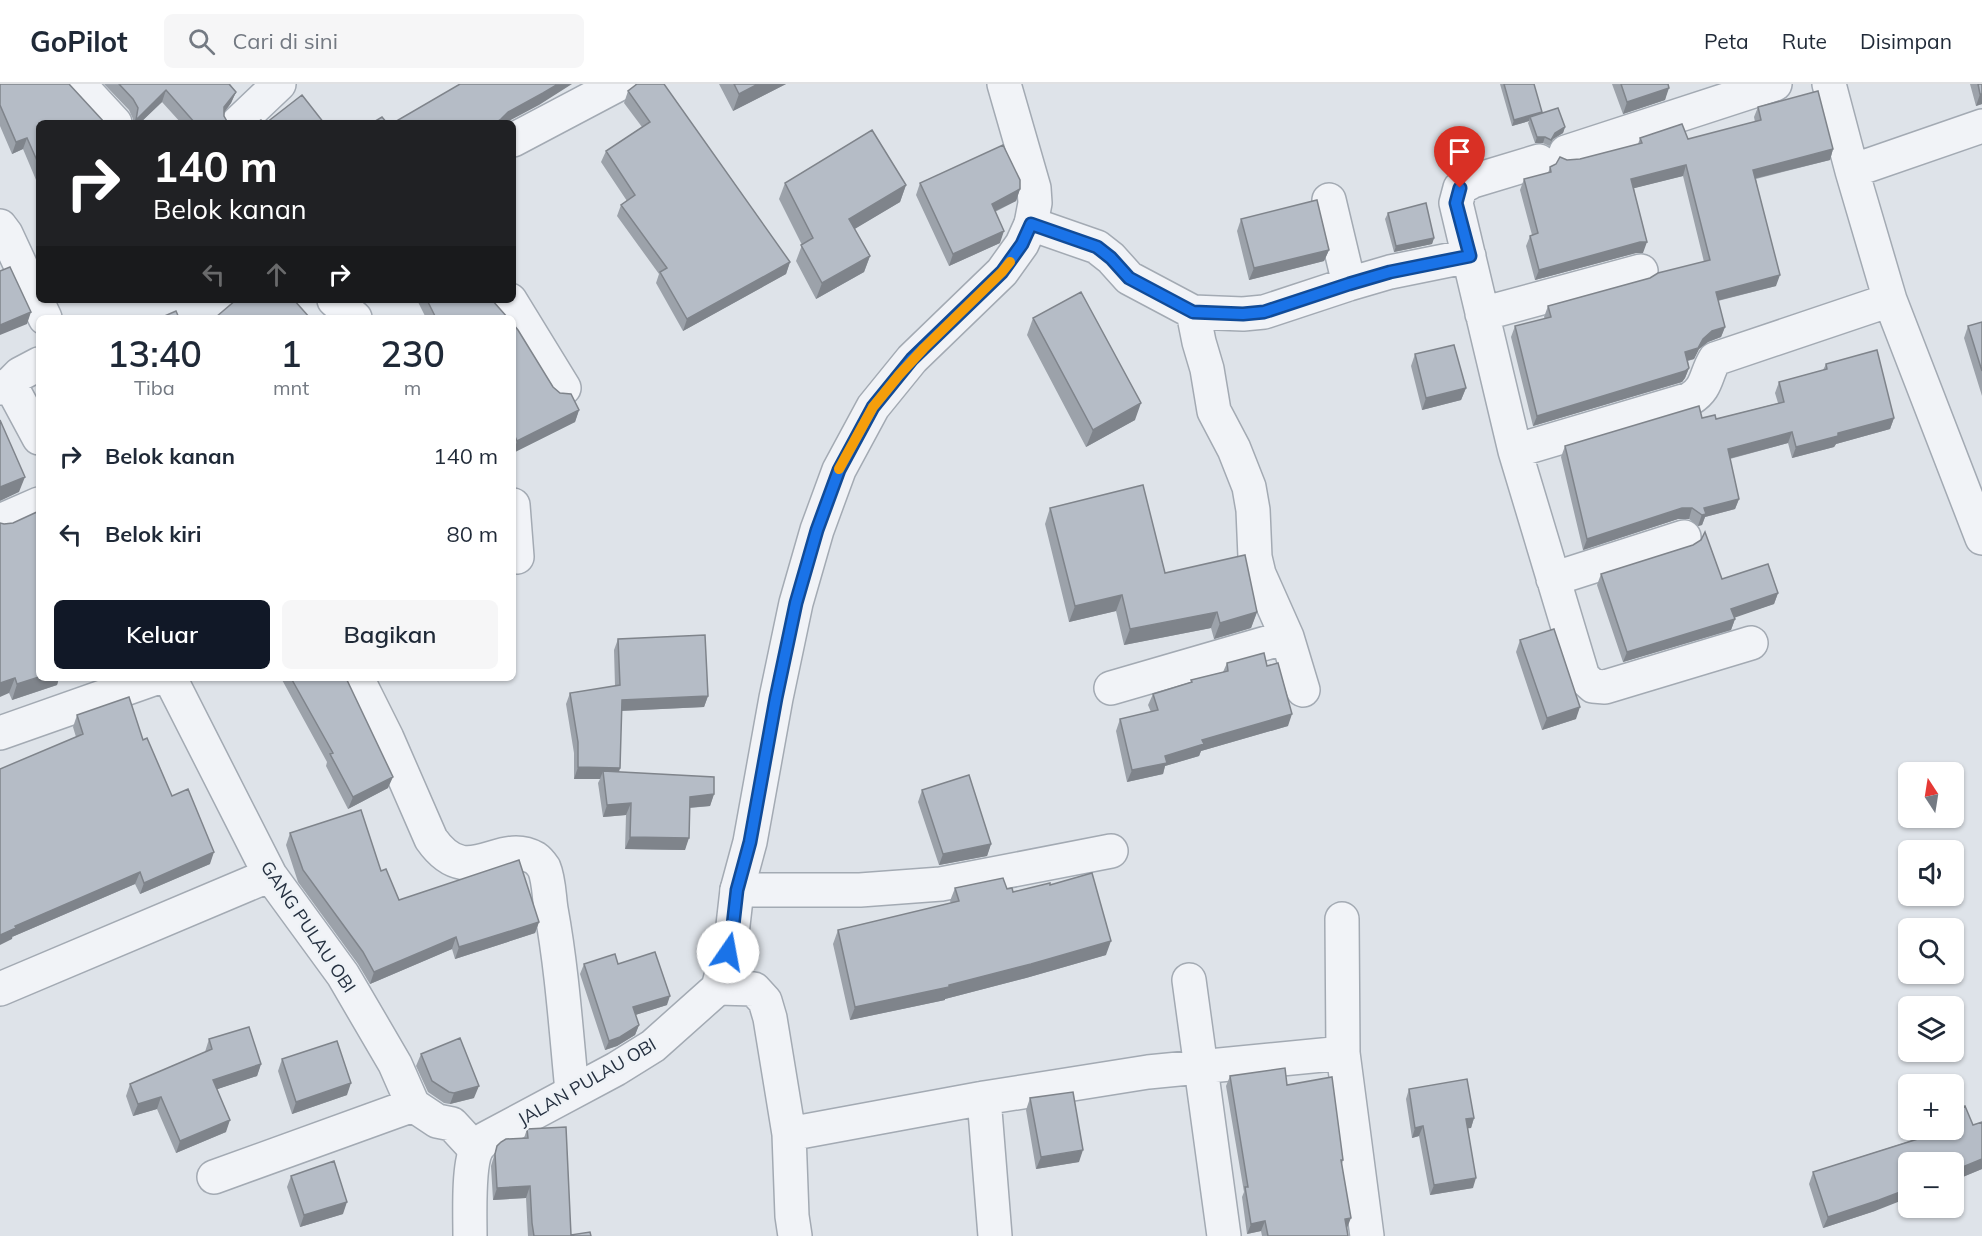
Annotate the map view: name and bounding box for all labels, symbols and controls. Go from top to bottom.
search box [164,14,584,68]
text: GoPilot [30,24,128,59]
icon: search [185,25,218,58]
text: Cari di sini [233,27,338,55]
text: Peta [1704,28,1749,54]
text: Rute [1782,28,1827,54]
text: Disimpan [1860,28,1952,54]
pin [1434,126,1485,188]
icon: arrive [1443,135,1476,168]
text: 140 m [153,140,278,193]
icon: right [54,144,132,222]
text: Belok kanan [153,192,307,226]
icon: left [197,258,230,291]
icon: ahead [260,258,293,291]
icon: right [323,258,356,291]
text: 13:40 [107,331,202,376]
text: 1 [280,331,302,376]
text: 230 [380,331,445,376]
text: Tiba [134,375,175,400]
text: mnt [273,375,309,400]
text: m [404,375,421,400]
icon: right [54,440,87,473]
text: Belok kanan [105,442,235,470]
text: 140 m [433,442,498,470]
icon: left [54,518,87,551]
text: Belok kiri [105,520,201,548]
text: 80 m [447,520,498,548]
button: Keluar [54,600,270,669]
button: Bagikan [282,600,498,669]
north arrow [1898,762,1964,828]
map controls [1898,762,1964,1218]
button: sound [1898,840,1964,906]
street label: GANG PULAU OBI [256,857,361,997]
button: search [1898,918,1964,984]
position arrow [696,920,760,984]
button: layers [1898,996,1964,1062]
street label: JALAN PULAU OBI [513,1033,660,1131]
button: + [1898,1074,1964,1140]
button: − [1898,1152,1964,1218]

